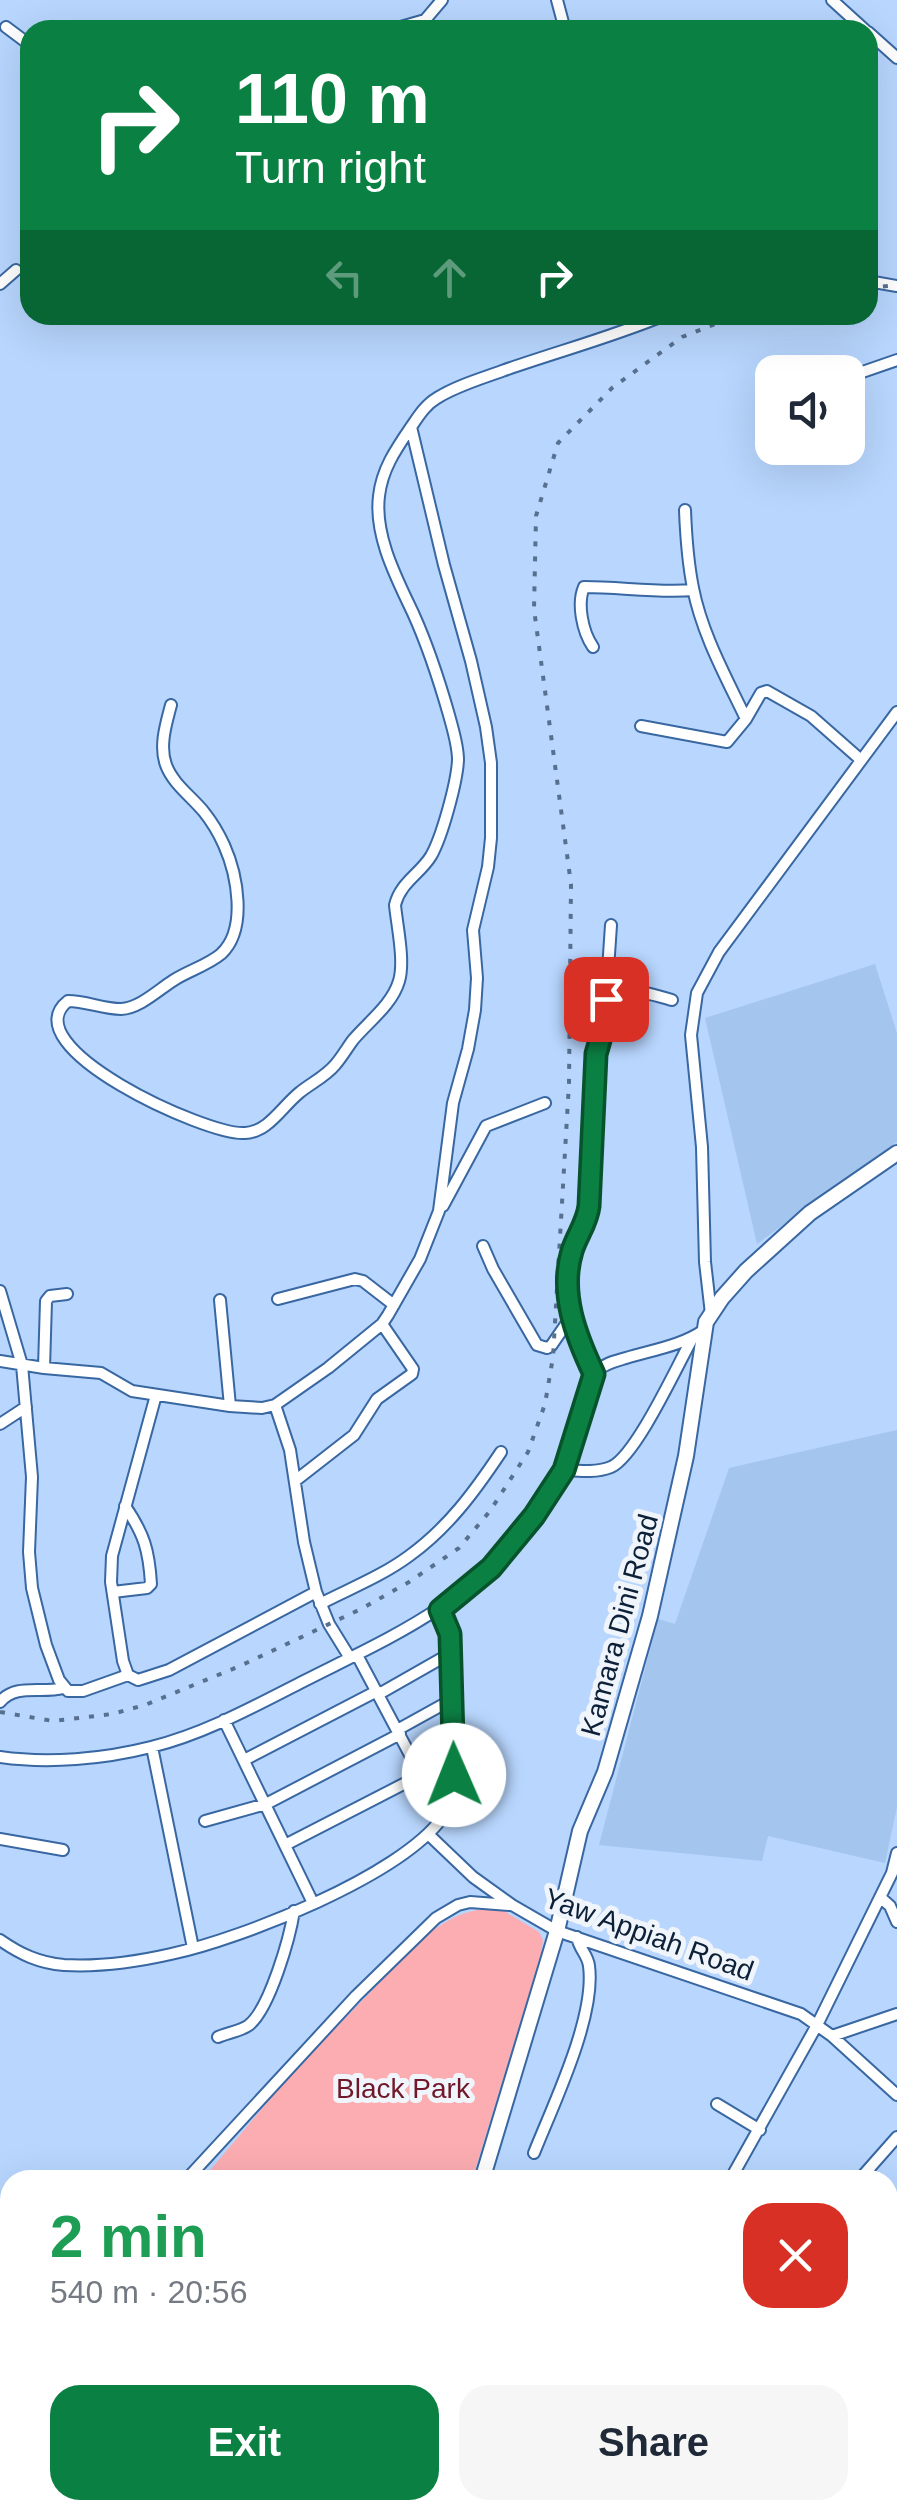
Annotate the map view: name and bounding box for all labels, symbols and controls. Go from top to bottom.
icon: right [70,60,200,190]
text: 110 m [235,60,430,138]
text: Turn right [235,142,426,193]
icon: left [317,250,372,305]
icon: ahead [422,250,477,305]
icon: right [527,250,582,305]
map controls [755,355,865,465]
button: sound [755,355,865,465]
pin [564,957,649,1042]
icon: arrive [579,972,634,1027]
street label: Kamara Dini Road [575,1511,664,1740]
position arrow [402,1723,506,1827]
street label: Yaw Appiah Road [540,1882,758,1987]
park label: Black Park [336,2073,471,2104]
text: 2 min [50,2203,207,2270]
button: close [743,2203,848,2308]
text: 540 m · 20:56 [50,2274,247,2310]
button: Exit [50,2385,439,2500]
button: Share [459,2385,848,2500]

